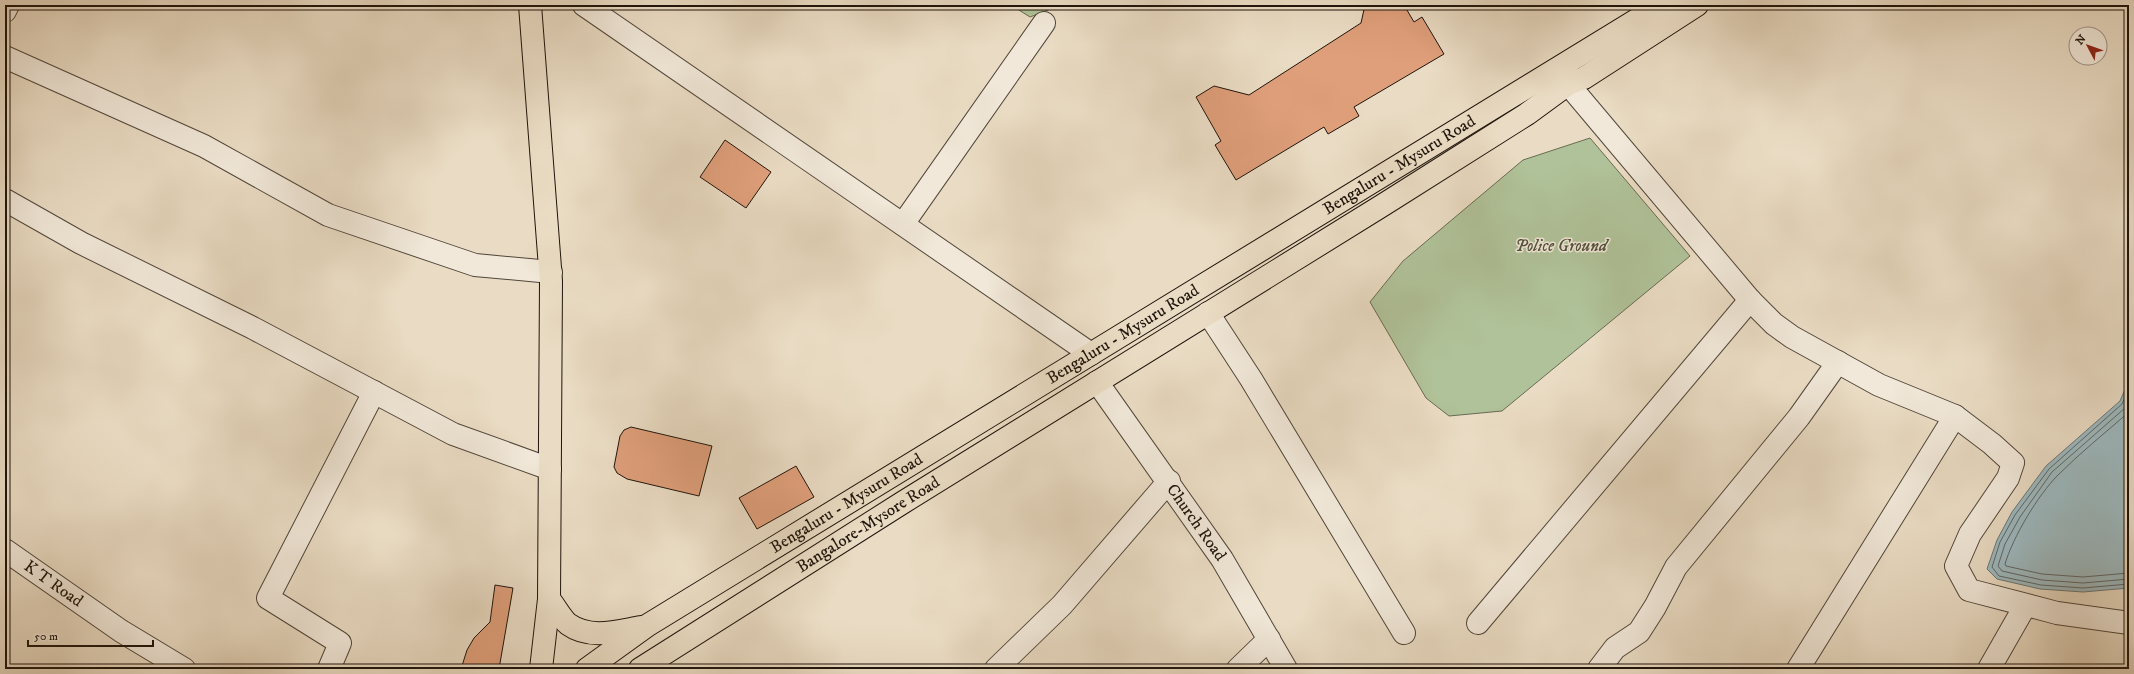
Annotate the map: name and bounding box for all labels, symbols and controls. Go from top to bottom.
north arrow [2068,26,2108,66]
text: N [2073,32,2089,48]
street label: Bengaluru - Mysuru Road [1319,110,1480,220]
park label: Police Ground [1515,235,1610,257]
street label: Bengaluru - Mysuru Road [1043,279,1204,389]
street label: Bengaluru - Mysuru Road [766,448,927,558]
street label: Bangalore-Mysore Road [792,471,944,578]
street label: Church Road [1161,479,1231,566]
street label: K T Road [19,555,88,612]
scale bar [28,622,153,648]
text: 50 m [34,629,58,644]

